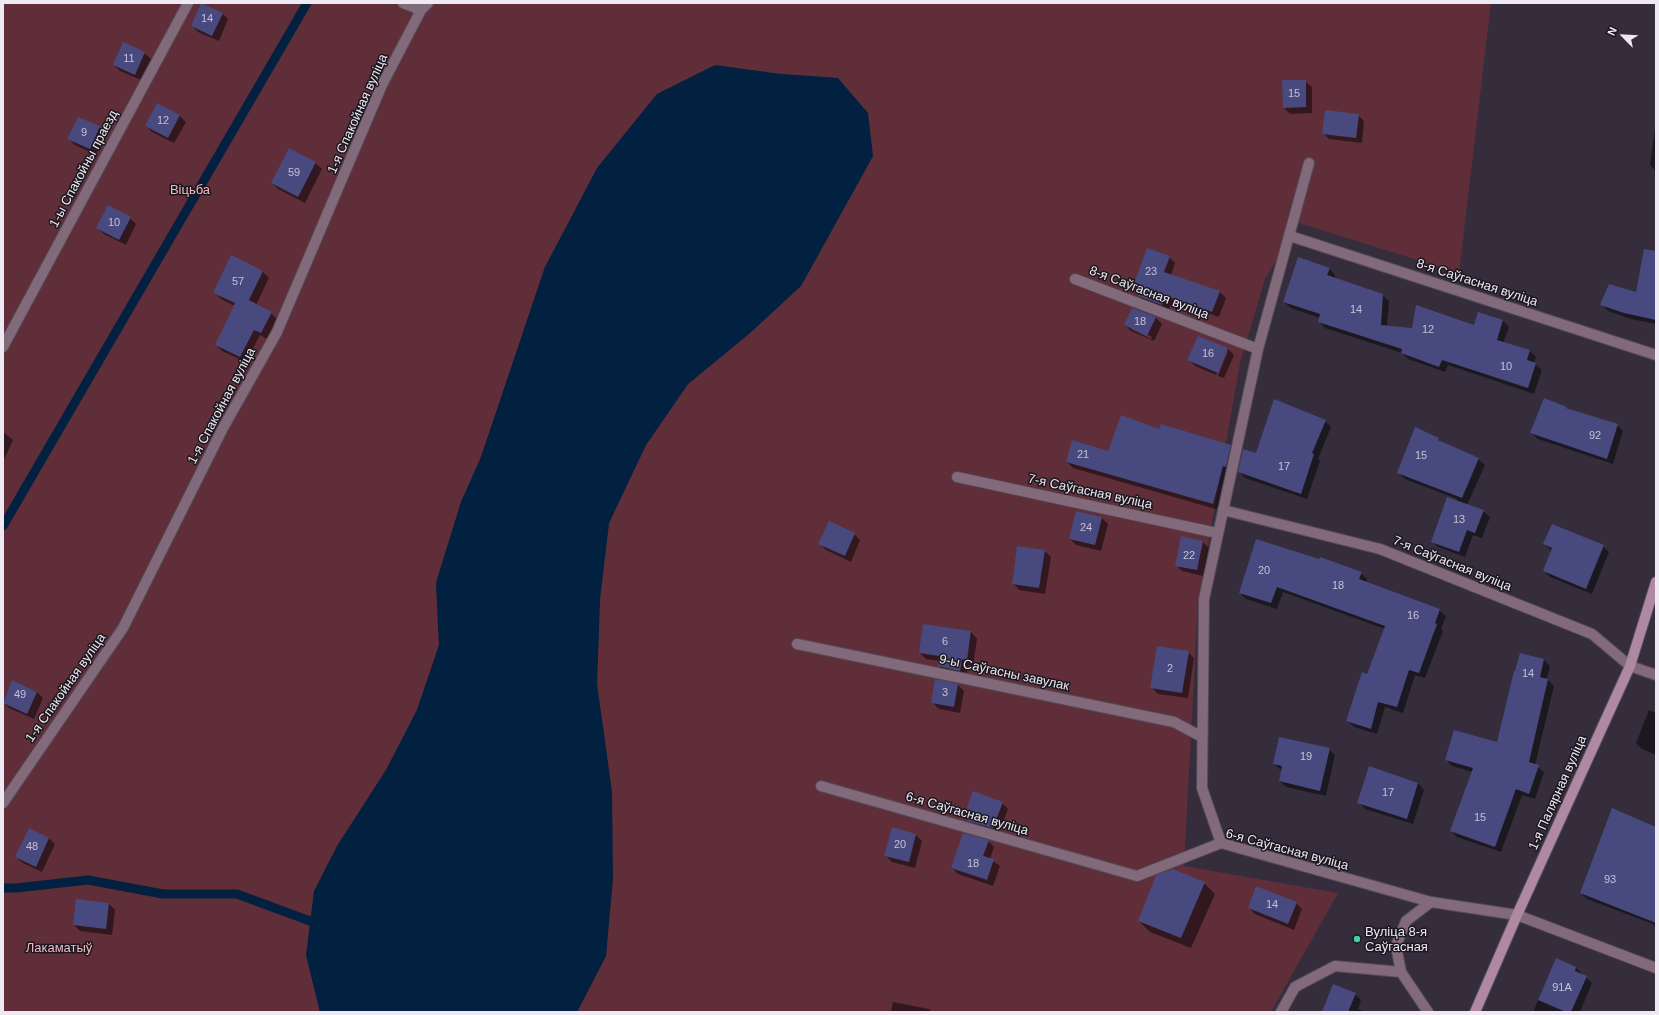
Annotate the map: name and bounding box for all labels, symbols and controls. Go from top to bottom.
house number: 14 [201,12,213,26]
north arrow [1603,16,1643,56]
text: N [1605,25,1619,37]
house number: 11 [123,52,135,66]
street label: 1-я Спакойная вуліца [325,52,391,176]
house number: 15 [1288,87,1300,101]
street label: 1-ы Спакойны праезд [47,108,121,230]
house number: 12 [157,114,169,128]
house number: 9 [81,126,87,140]
house number: 59 [288,166,300,180]
park label: Віцьба [170,182,210,198]
house number: 10 [108,216,120,230]
street label: 8-я Саўгасная вуліца [1414,256,1540,310]
street label: 8-я Саўгасная вуліца [1087,263,1211,323]
house number: 23 [1145,265,1157,279]
house number: 57 [232,275,244,289]
house number: 14 [1350,303,1362,317]
house number: 18 [1134,315,1146,329]
house number: 12 [1422,323,1434,337]
street label: 1-я Спакойная вуліца [185,345,259,467]
house number: 16 [1202,347,1214,361]
house number: 10 [1500,360,1512,374]
house number: 92 [1589,429,1601,443]
house number: 21 [1077,448,1089,462]
house number: 15 [1415,449,1427,463]
house number: 17 [1278,460,1290,474]
street label: 7-я Саўгасная вуліца [1026,471,1154,513]
house number: 13 [1453,513,1465,527]
house number: 24 [1080,521,1092,535]
street label: 7-я Саўгасная вуліца [1390,533,1514,595]
house number: 22 [1183,549,1195,563]
house number: 20 [1258,564,1270,578]
house number: 18 [1332,579,1344,593]
house number: 16 [1407,609,1419,623]
street label: 1-я Спакойная вуліца [23,631,109,745]
house number: 6 [942,635,948,649]
street label: 9-ы Саўгасны завулак [938,652,1070,694]
house number: 2 [1167,662,1173,676]
house number: 14 [1522,667,1534,681]
house number: 3 [942,686,948,700]
house number: 49 [14,688,26,702]
street label: 1-я Палярная вуліца [1526,733,1590,853]
house number: 19 [1300,750,1312,764]
house number: 17 [1382,786,1394,800]
street label: 6-я Саўгасная вуліца [904,789,1030,839]
house number: 15 [1474,811,1486,825]
street label: 6-я Саўгасная вуліца [1224,826,1350,874]
house number: 20 [894,838,906,852]
house number: 48 [26,840,38,854]
house number: 18 [967,857,979,871]
house number: 93 [1604,873,1616,887]
house number: 14 [1266,898,1278,912]
place label: Вуліца 8-я Саўгасная [1365,924,1428,955]
marker: Вуліца 8-я Саўгасная [1352,934,1362,944]
park label: Лакаматыў [26,940,92,956]
house number: 91А [1552,981,1572,995]

